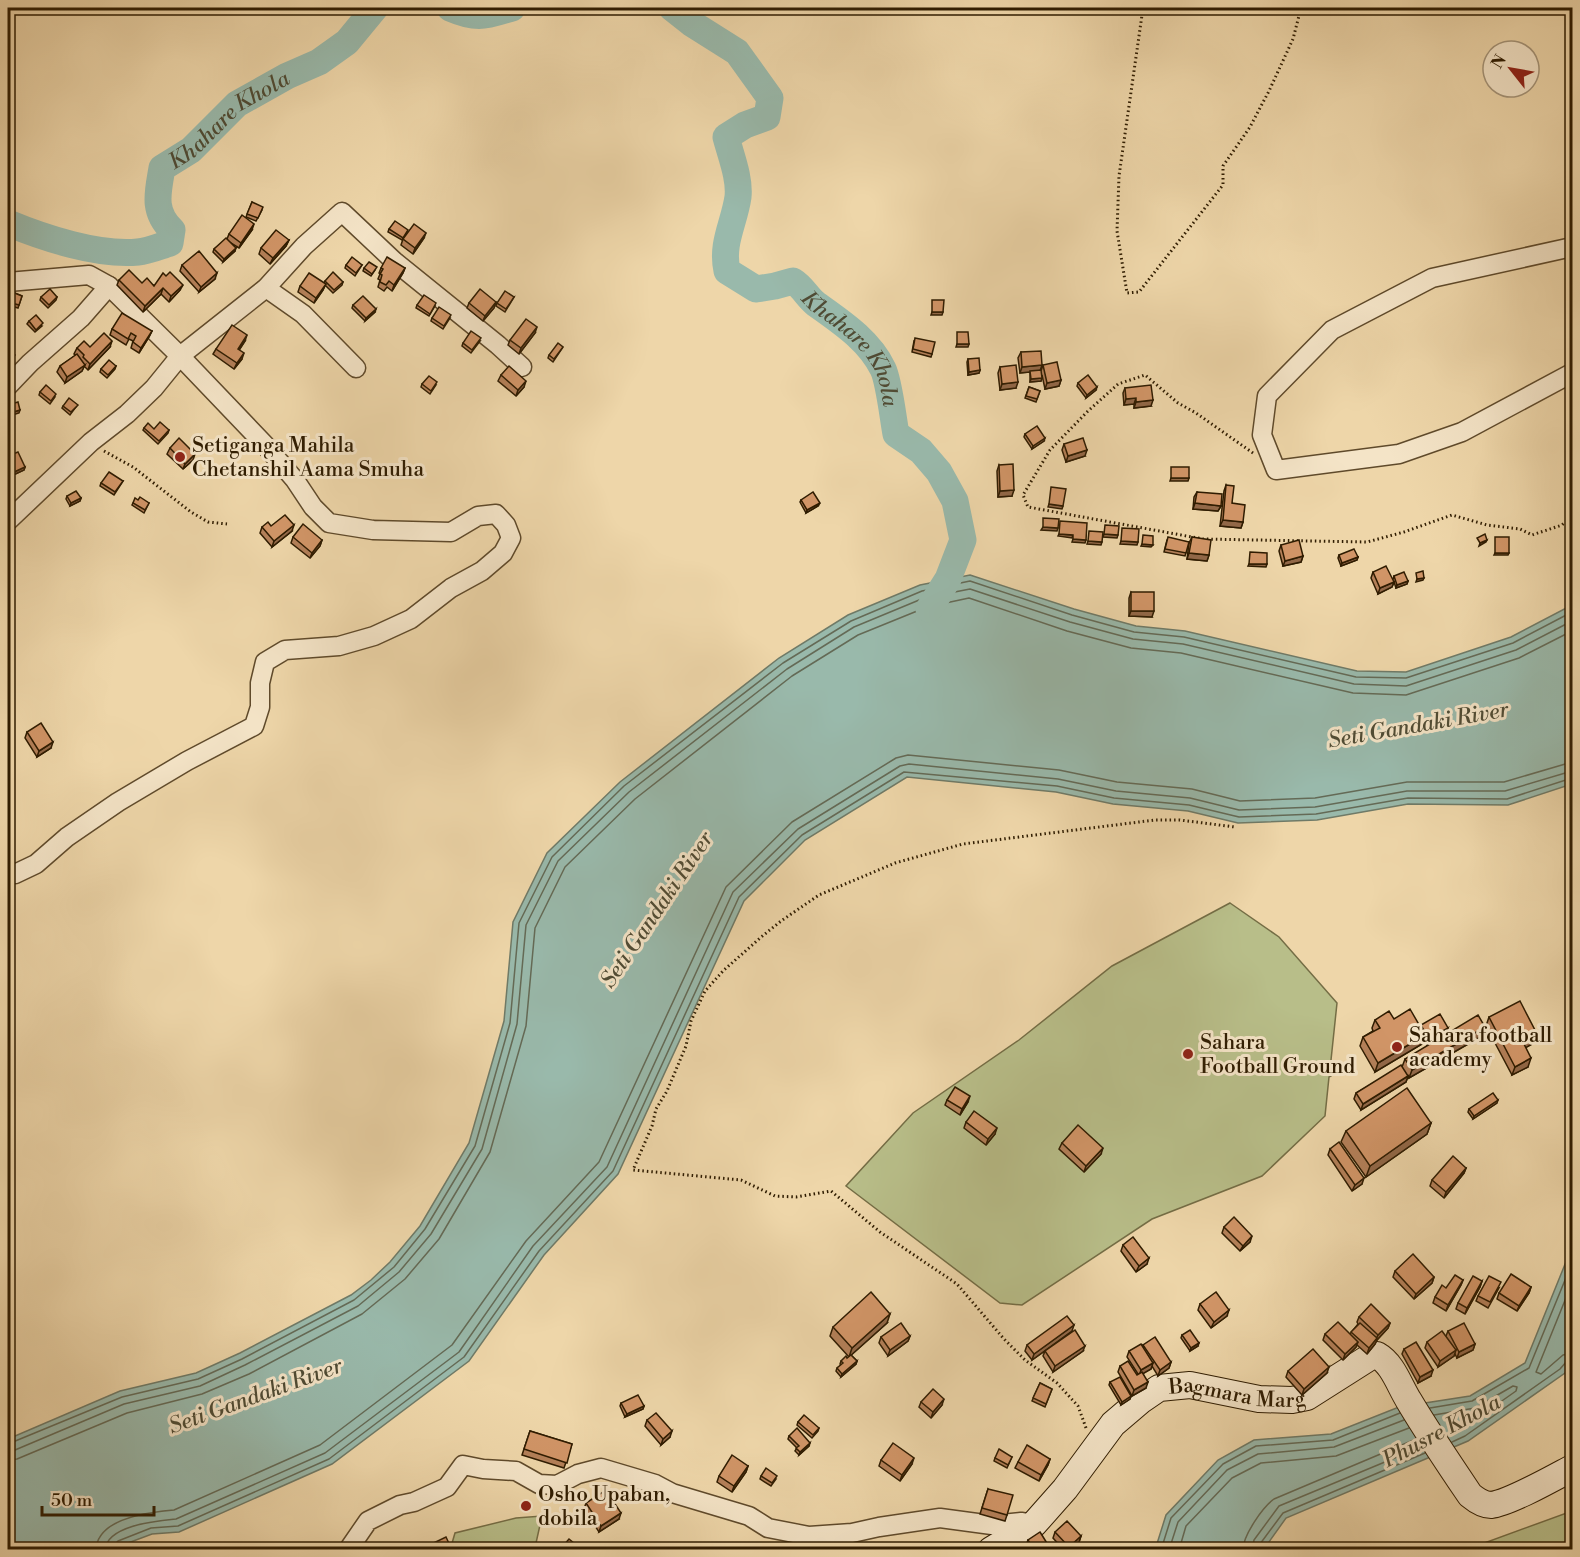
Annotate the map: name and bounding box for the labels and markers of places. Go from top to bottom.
place label: Setiganga Mahila Chetanshil Aama Smuha [192,433,424,483]
marker: Setiganga Mahila Chetanshil Aama Smuha [173,450,187,464]
place label: Sahara football academy [1409,1023,1552,1073]
place label: Sahara Football Ground [1200,1030,1355,1080]
marker: Sahara football academy [1390,1040,1404,1054]
marker: Sahara Football Ground [1181,1047,1195,1061]
place label: Osho Upaban, dobila [538,1482,670,1532]
marker: Osho Upaban, dobila [519,1499,533,1513]

